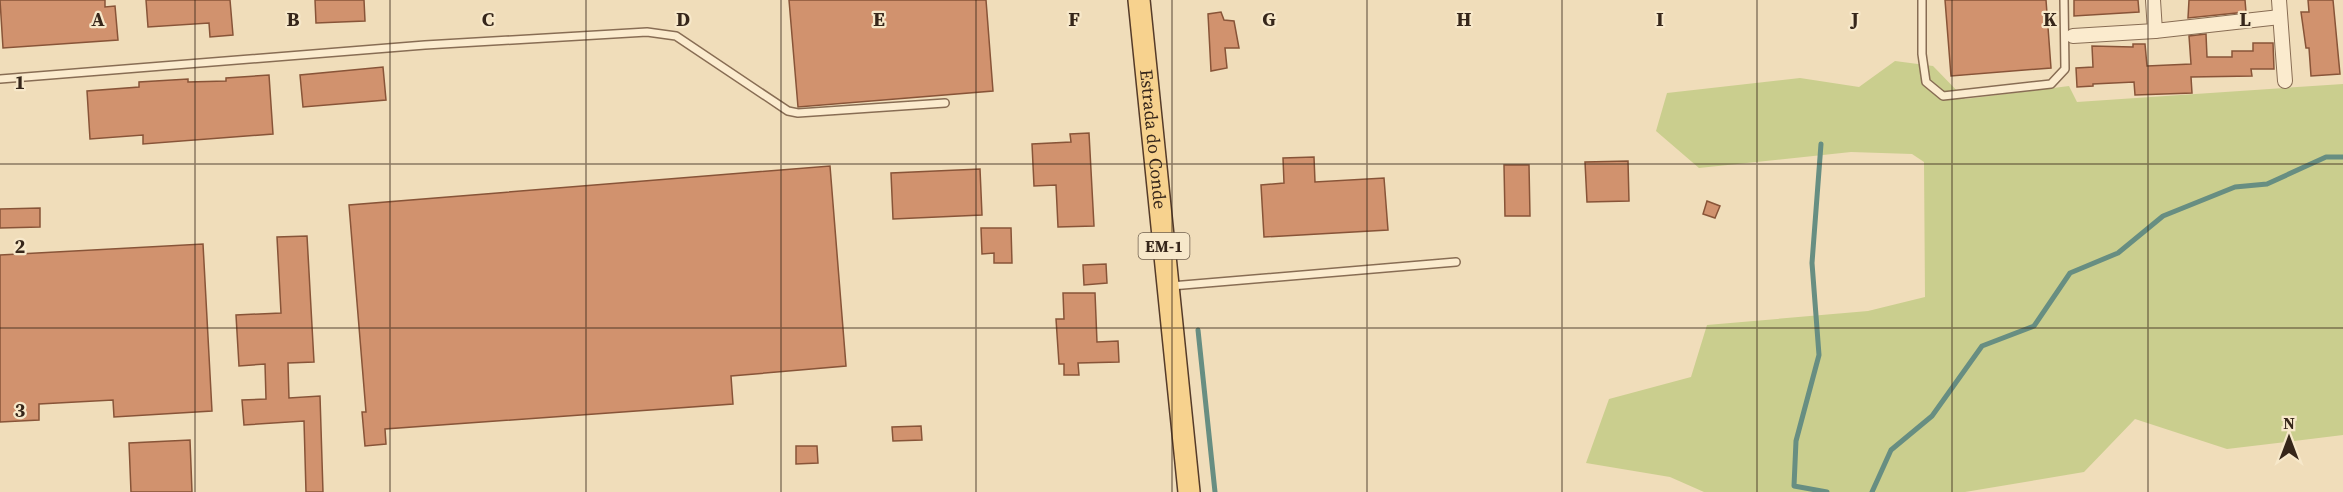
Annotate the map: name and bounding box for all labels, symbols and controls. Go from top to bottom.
text: A [91,5,105,33]
text: B [286,5,300,33]
text: C [482,5,494,33]
text: D [676,5,690,33]
text: E [873,5,885,33]
text: F [1068,5,1080,33]
text: G [1262,5,1276,33]
text: H [1456,5,1472,33]
text: I [1656,5,1664,33]
text: J [1849,5,1859,33]
text: K [2043,5,2057,33]
text: L [2239,5,2251,33]
text: 1 [15,68,25,96]
street label: Estrada do Conde [1134,68,1173,210]
text: 2 [15,232,26,260]
road number: EM-1 [1138,233,1190,259]
text: 3 [15,396,26,424]
north arrow [2259,408,2319,468]
text: N [2283,412,2295,434]

